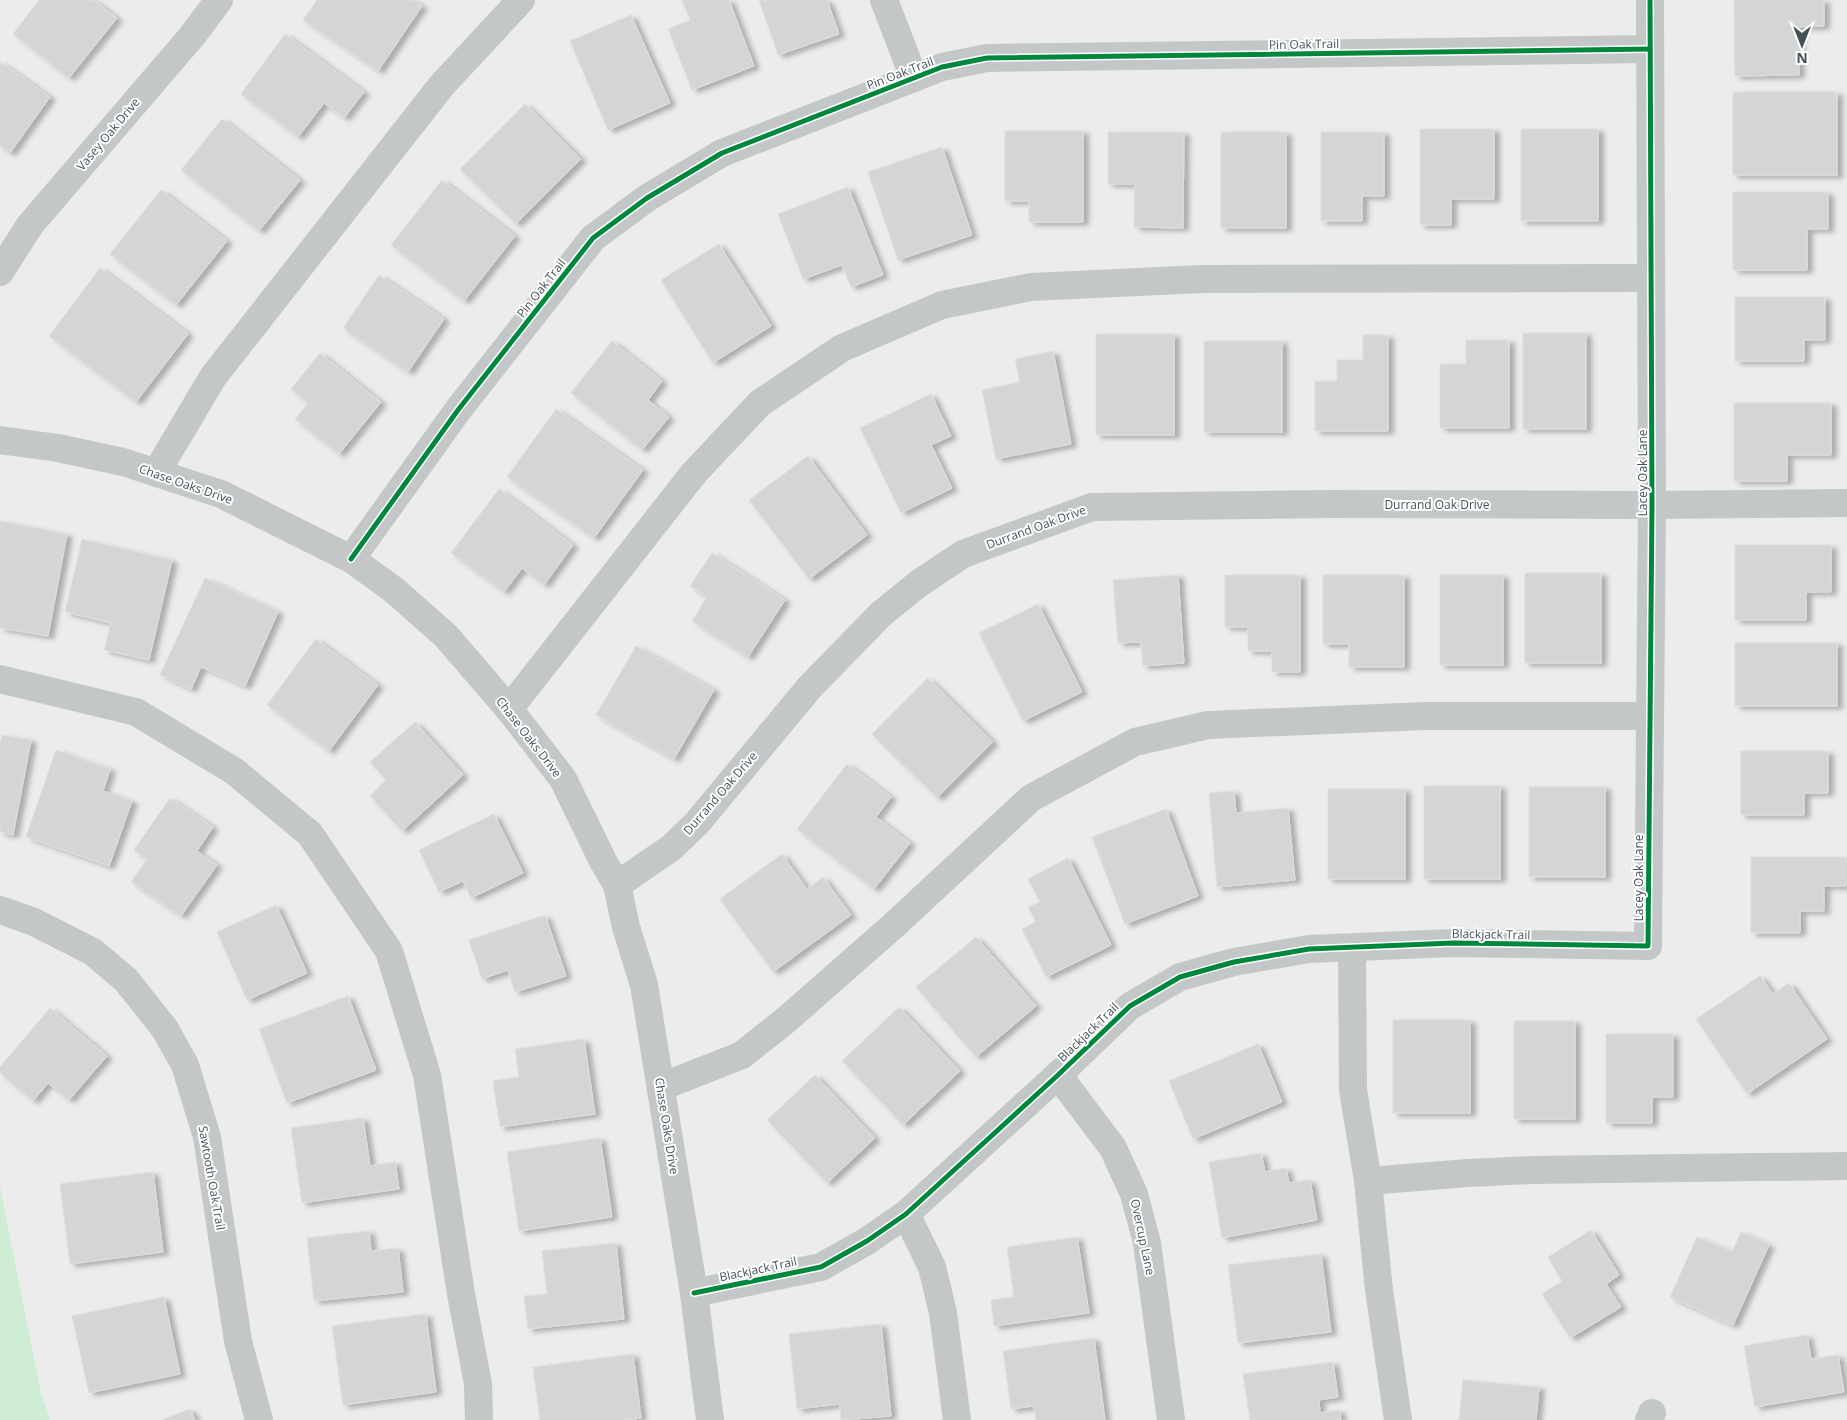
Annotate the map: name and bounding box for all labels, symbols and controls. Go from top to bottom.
north arrow [1777,20,1827,70]
street label: Pin Oak Trail [1269,35,1339,53]
text: N [1796,49,1808,68]
street label: Pin Oak Trail [864,52,936,94]
street label: Vasey Oak Drive [72,94,144,174]
street label: Pin Oak Trail [513,255,569,321]
street label: Lacey Oak Lane [1634,429,1651,517]
street label: Chase Oaks Drive [137,460,235,508]
street label: Durrand Oak Drive [1384,496,1490,513]
street label: Durrand Oak Drive [984,501,1089,553]
street label: Chase Oaks Drive [492,693,566,781]
street label: Durrand Oak Drive [679,748,761,838]
street label: Lacey Oak Lane [1630,834,1647,922]
street label: Blackjack Trail [1452,925,1530,943]
street label: Blackjack Trail [1054,999,1122,1065]
street label: Chase Oaks Drive [651,1076,683,1176]
street label: Sawtooth Oak Trail [194,1124,230,1232]
street label: Overcup Lane [1127,1197,1159,1277]
street label: Blackjack Trail [718,1253,798,1285]

